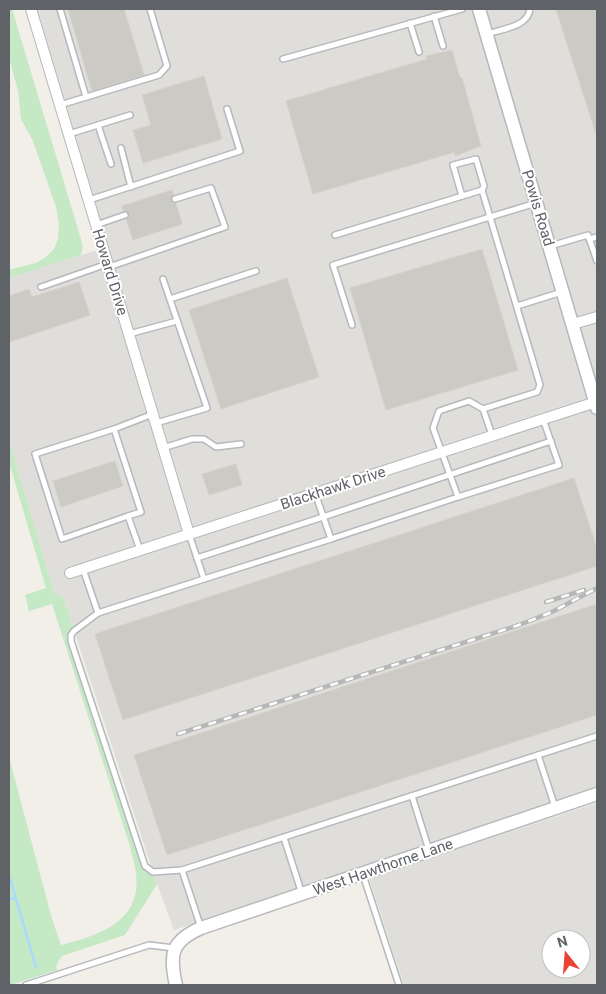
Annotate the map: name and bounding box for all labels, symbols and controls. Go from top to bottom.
street label: Powis Road [518,168,558,248]
street label: Howard Drive [88,227,132,317]
street label: Blackhawk Drive [278,463,388,513]
street label: West Hawthorne Lane [311,835,455,899]
north arrow [541,929,591,979]
text: N [555,932,569,951]

